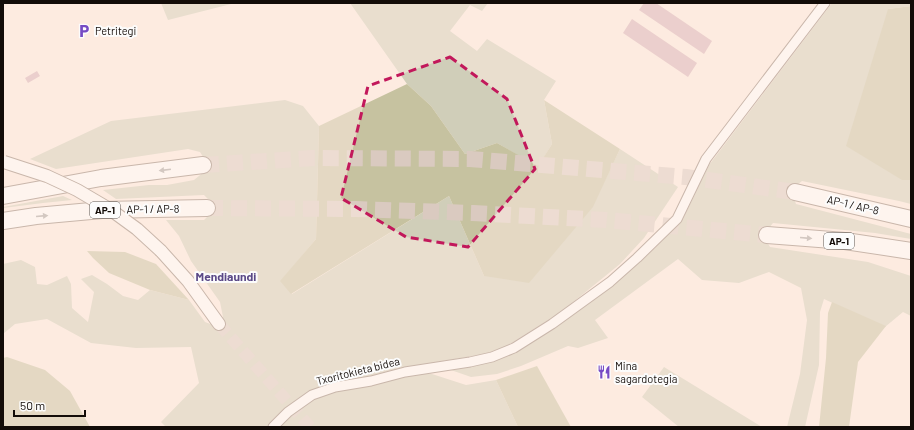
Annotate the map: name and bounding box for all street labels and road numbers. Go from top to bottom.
street label: AP-1 / AP-8 [826,192,881,217]
road number: AP-1 [90,202,120,218]
street label: AP-1 / AP-8 [126,202,180,215]
road number: AP-1 [824,233,854,249]
street label: Txoritokieta bidea [315,354,401,387]

